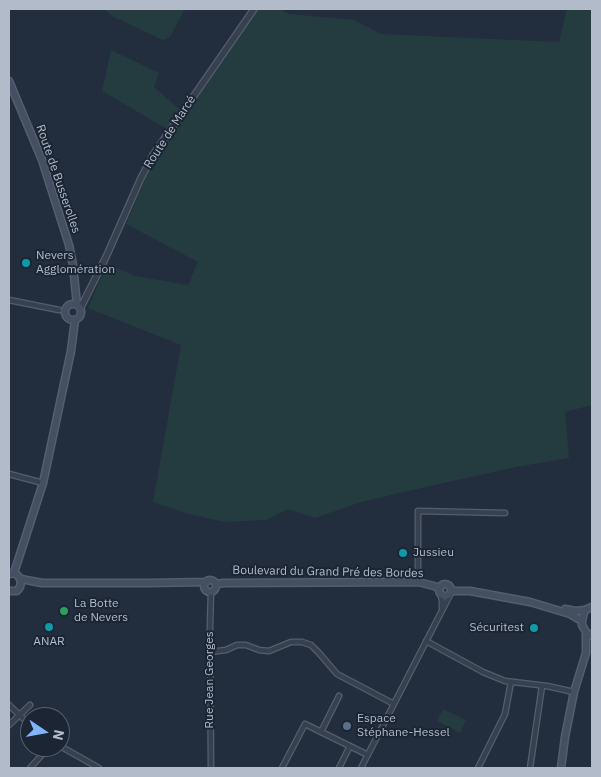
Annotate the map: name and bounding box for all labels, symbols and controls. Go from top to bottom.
street label: Route de Marcé [141,93,199,171]
street label: Route de Busserolles [33,123,83,235]
place label: Nevers Agglomération [36,249,115,277]
marker: Nevers Agglomération [20,257,32,269]
place label: Jussieu [413,546,454,560]
marker: Jussieu [397,547,409,559]
street label: Boulevard du Grand Pré des Bordes [232,563,424,581]
place label: La Botte de Nevers [74,597,128,625]
marker: La Botte de Nevers [58,605,70,617]
marker: ANAR [43,621,55,633]
place label: Sécuritest [469,621,524,635]
marker: Sécuritest [528,622,540,634]
street label: Rue Jean Georges [203,631,217,729]
place label: ANAR [33,635,65,649]
north arrow [20,707,70,757]
place label: Espace Stéphane-Hessel [357,712,450,740]
marker: Espace Stéphane-Hessel [341,720,353,732]
text: N [49,728,69,742]

